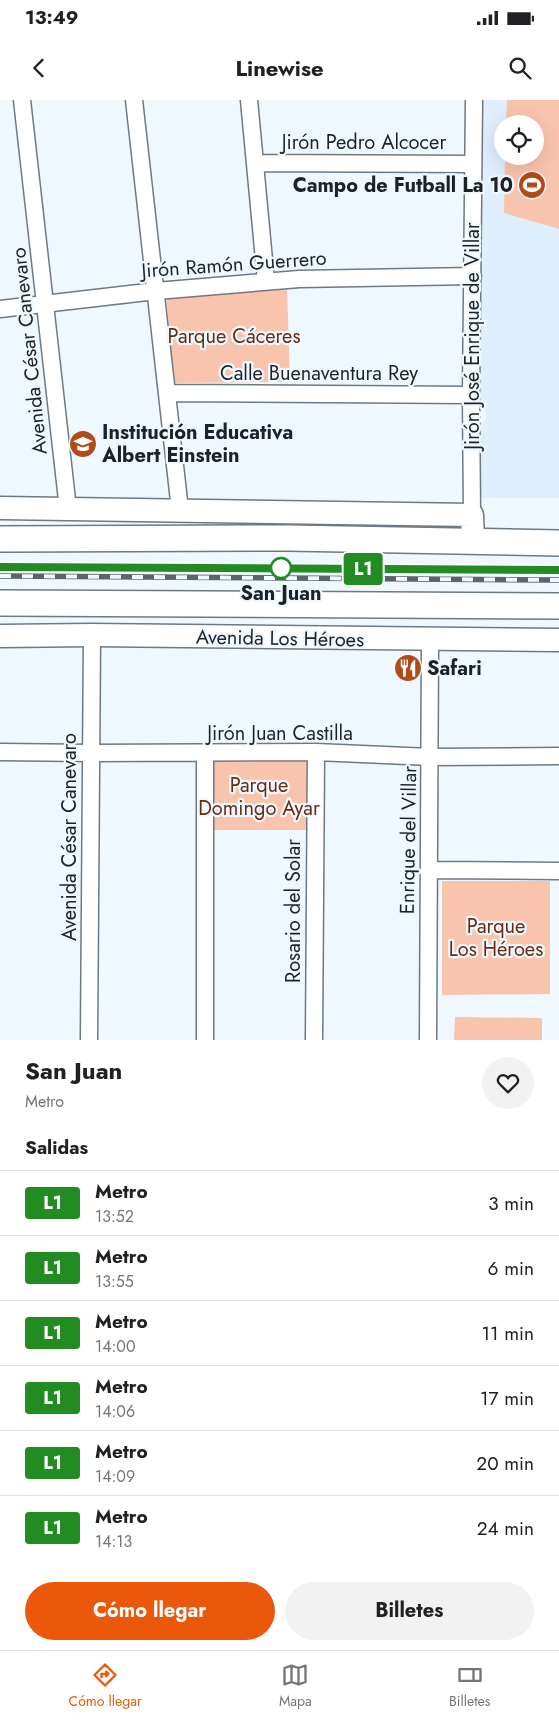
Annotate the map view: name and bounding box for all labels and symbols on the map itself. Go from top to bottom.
street label: Jirón Pedro Alcocer [279,128,446,157]
sports icon: Campo de Futball La 10 [517,170,547,200]
place label: Campo de Futball La 10 [293,171,513,200]
street label: Jirón José Enrique de Villar [458,222,487,453]
street label: Jirón Ramón Guerrero [138,244,328,286]
street label: Avenida César Canevaro [4,246,55,456]
park label: Parque Cáceres [168,322,300,351]
street label: Calle Buenaventura Rey [220,359,418,388]
place label: Institución Educativa Albert Einstein [101,418,293,470]
school or university icon: Institución Educativa Albert Einstein [68,429,98,459]
line badge: L1 [340,553,386,585]
marker: San Juan [270,557,292,579]
place label: San Juan [240,579,322,608]
street label: Avenida Los Héroes [196,623,364,654]
restaurant icon: Safari [393,653,423,683]
place label: Safari [427,654,482,683]
street label: Jirón Juan Castilla [204,719,353,748]
street label: Avenida César Canevaro [55,733,84,941]
street label: Enrique del Villar [393,766,424,914]
park label: Parque Domingo Ayar [198,771,320,823]
street label: Rosario del Solar [279,839,308,983]
park label: Parque Los Héroes [449,912,543,964]

